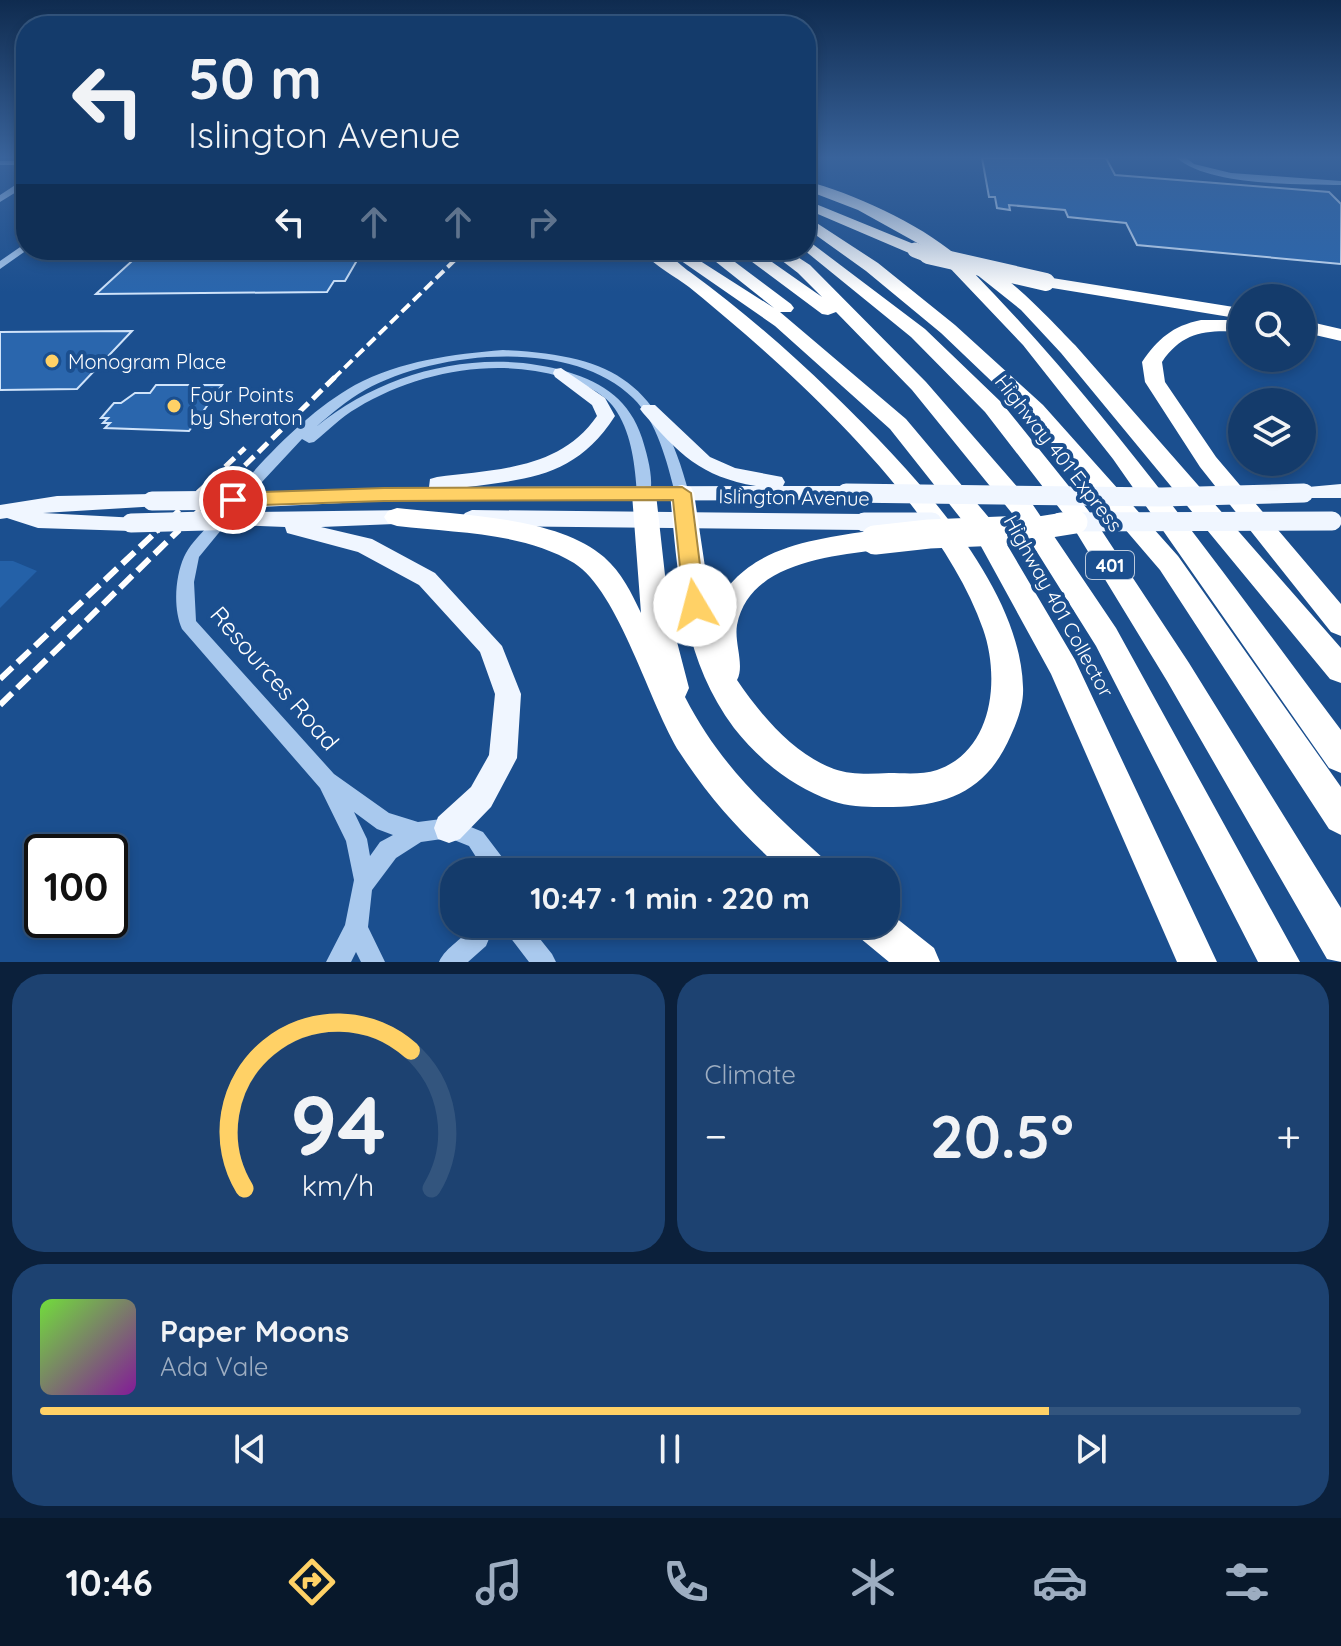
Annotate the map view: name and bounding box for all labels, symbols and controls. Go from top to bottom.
text: 50 m [188,43,322,113]
icon: left [56,48,160,152]
text: Islington Avenue [188,112,461,157]
icon: left [268,200,312,244]
icon: ahead [352,200,396,244]
icon: ahead [436,200,480,244]
icon: right [520,200,564,244]
map controls [1228,284,1316,476]
button: search [1228,284,1316,372]
place label: Monogram Place [68,349,226,374]
marker: Monogram Place [43,352,61,370]
street label: Highway 401 Express [990,370,1128,536]
place label: Four Points by Sheraton [190,382,303,430]
button: layers [1228,388,1316,476]
marker: Four Points by Sheraton [165,397,183,415]
pin [199,466,267,534]
icon: arrive [211,478,255,522]
street label: Islington Avenue [718,483,870,511]
street label: Highway 401 Collector [999,511,1120,702]
road number: 401 [1086,551,1134,579]
position arrow [653,563,737,647]
street label: Resources Road [204,600,346,756]
speed limit sign: 100 [24,834,128,938]
text: 10:47 · 1 min · 220 m [530,879,810,917]
text: Climate [705,1058,796,1091]
text: 94 [290,1072,386,1176]
text: 20.5° [930,1098,1074,1173]
text: − [705,1108,727,1163]
text: + [1276,1108,1301,1163]
text: km/h [302,1167,375,1203]
text: Paper Moons [160,1312,349,1350]
text: Ada Vale [160,1350,269,1383]
icon: previous [228,1427,272,1471]
icon: pause [648,1427,692,1471]
icon: next [1069,1427,1113,1471]
icon: directions [284,1554,340,1610]
icon: music [471,1554,527,1610]
icon: phone [658,1554,714,1610]
icon: climate [845,1554,901,1610]
icon: car [1032,1554,1088,1610]
icon: filters [1219,1554,1275,1610]
text: 10:46 [66,1560,153,1605]

